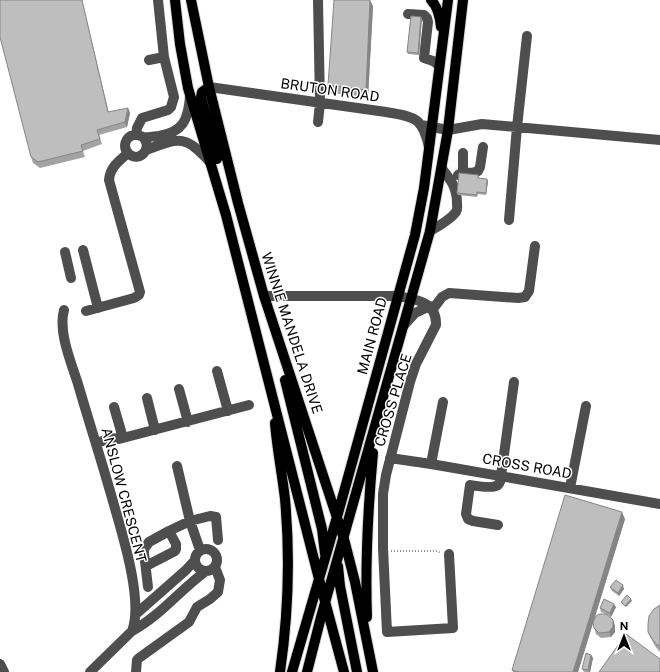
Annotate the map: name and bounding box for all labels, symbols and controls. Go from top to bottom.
street label: BRUTON ROAD [280,75,380,105]
street label: WINNIE MANDELA DRIVE [258,250,326,416]
street label: MAIN ROAD [354,296,390,376]
street label: CROSS PLACE [371,352,415,448]
street label: ANSLOW CRESCENT [98,426,150,564]
street label: CROSS ROAD [481,450,573,482]
north arrow [604,616,644,656]
text: N [620,620,628,632]

